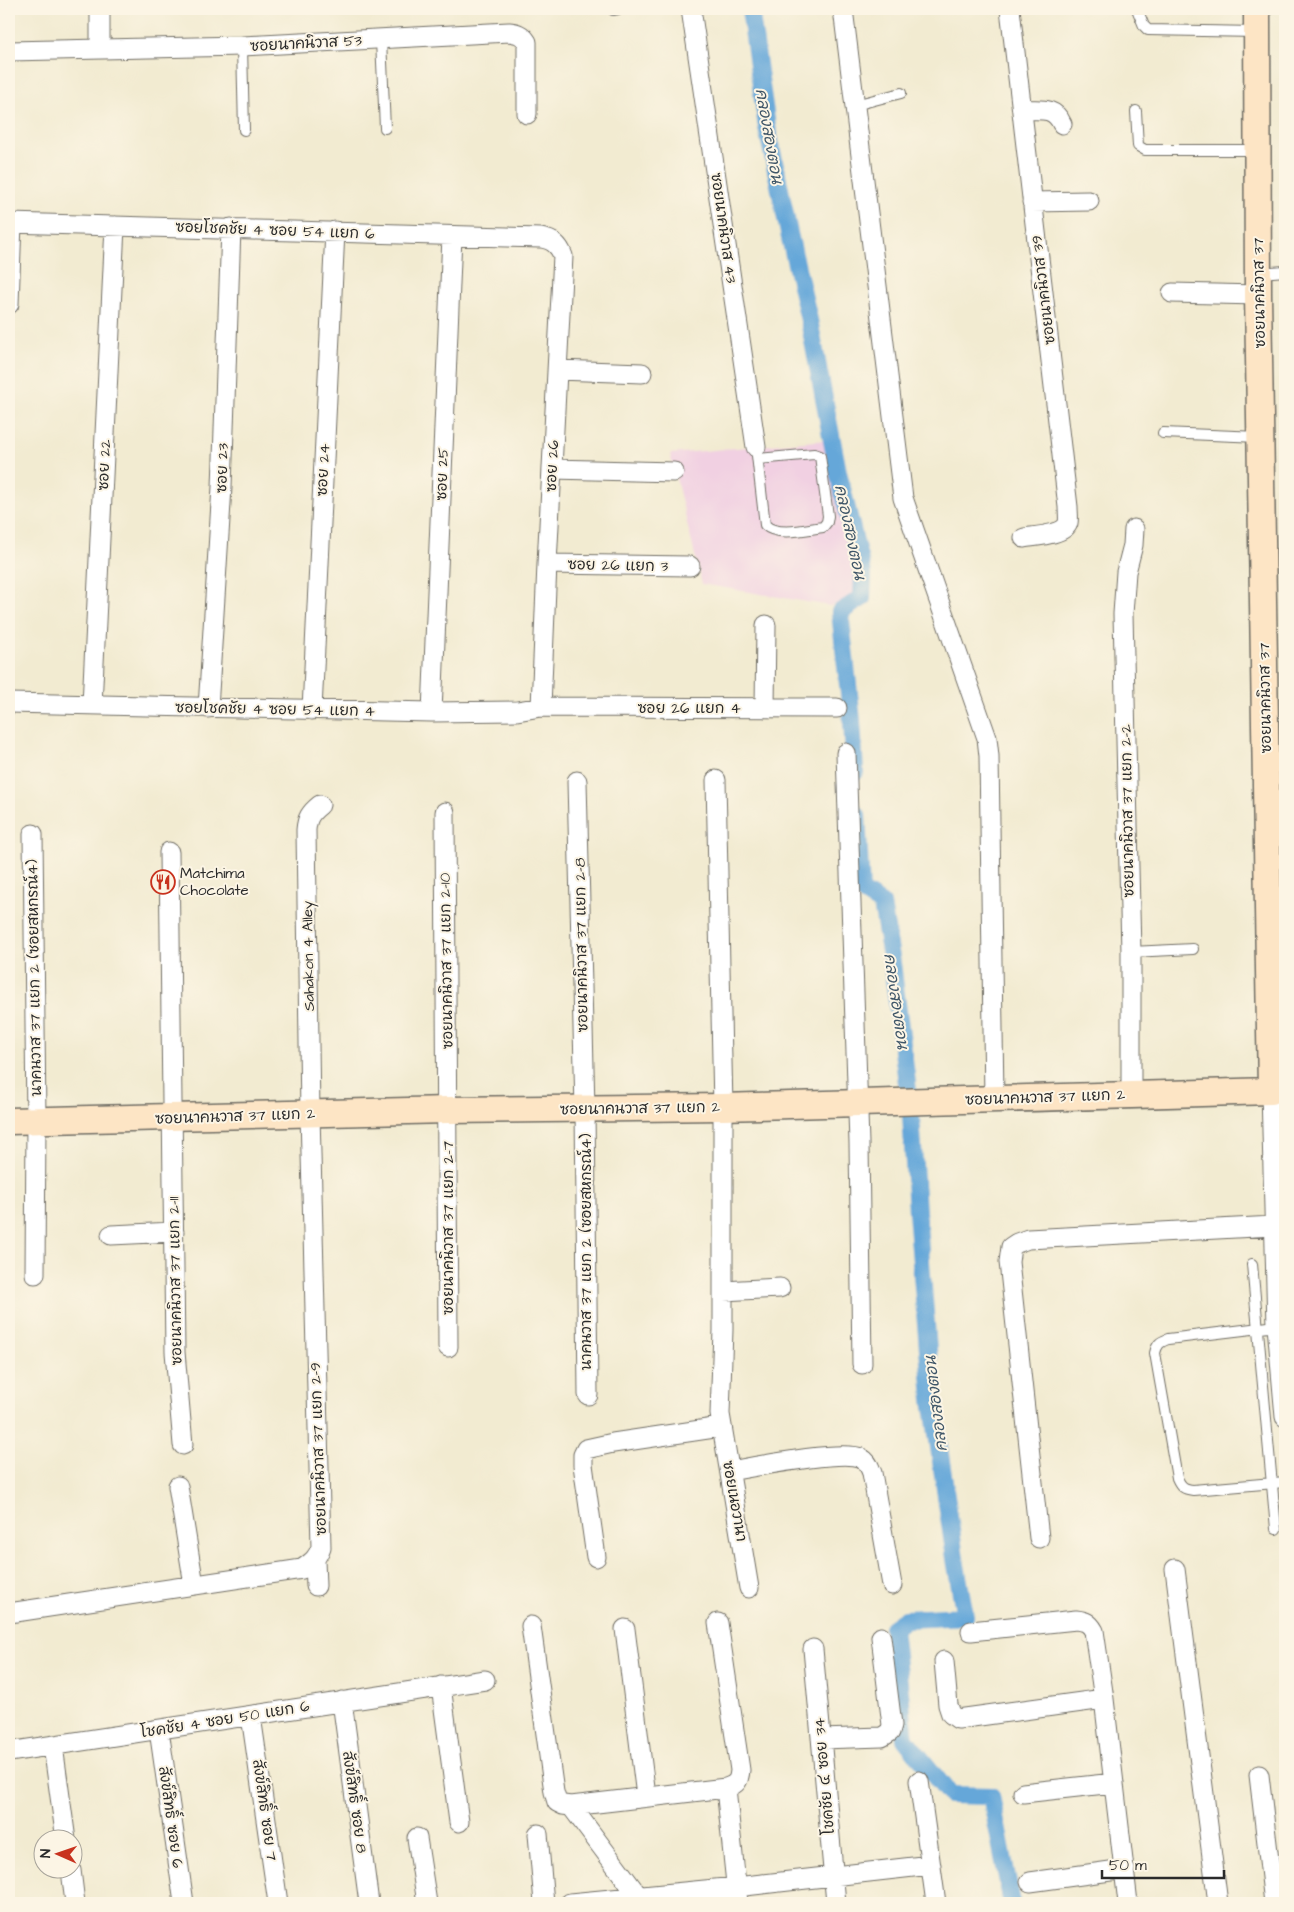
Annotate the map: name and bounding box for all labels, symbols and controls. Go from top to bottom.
street label: ซอยนาคนิวาส 53 [250,30,363,57]
water label: คลองสองตอน [750,87,788,187]
street label: ซอยนาคนิวาส 43 [705,171,742,285]
street label: ซอยโชคชัย 4 ซอย 54 แยก 6 [175,217,375,244]
street label: ซอยนาคนิวาส 39 [1026,234,1061,346]
street label: ซอยนาคนิวาส 37 [1248,238,1271,348]
street label: ซอย 22 [93,439,116,491]
street label: ซอย 26 [541,439,564,493]
street label: ซอย 23 [211,442,234,493]
street label: ซอย 24 [312,443,335,497]
street label: ซอย 25 [431,447,454,501]
water label: คลองสองตอน [829,483,871,583]
street label: ซอย 26 แยก 3 [567,554,669,577]
street label: ซอยนาคนิวาส 37 [1254,643,1277,753]
street label: ซอยโชคชัย 4 ซอย 54 แยก 4 [175,697,375,722]
street label: ซอย 26 แยก 4 [637,698,741,719]
street label: ซอยนาคนิวาส 37 แยก 2-2 [1115,724,1140,898]
street label: ซอยนาคนิวาส 37 แยก 2-8 [569,857,594,1032]
street label: นาคนวาส 37 แยก 2 (ซอยสหกรณ์4) [22,859,47,1097]
place label: Matchima Chocolate [180,863,249,901]
restaurant icon: Matchima Chocolate [150,869,176,895]
street label: ซอยนาคนิวาส 37 แยก 2-10 [434,872,459,1049]
street label: Sahakon 4 Alley [297,901,321,1011]
water label: คลองสองตอน [878,952,914,1052]
street label: ซอยนาคนวาส 37 แยก 2 [965,1084,1126,1111]
street label: ซอยนาคนวาส 37 แยก 2 [560,1097,721,1120]
street label: ซอยนาคนวาส 37 แยก 2 [155,1103,316,1130]
street label: นาคนวาส 37 แยก 2 (ซอยสหกรณ์4) [576,1133,597,1371]
street label: ซอยนาคนิวาส 37 แยก 2-7 [438,1141,459,1315]
street label: ซอยนาคนิวาส 37 แยก 2-11 [164,1196,187,1366]
water label: คลองสองตอน [919,1353,953,1453]
street label: ซอยนาคนิวาส 37 แยก 2-9 [305,1362,332,1536]
street label: ซอยเนอวานา [717,1459,752,1543]
street label: โชคชัย 4 ซอย 50 แยก 6 [139,1696,312,1743]
street label: โชคชัย ๔ ซอย 34 [809,1716,840,1835]
street label: สังข์สิทธิ์ ซอย 8 [337,1749,376,1855]
street label: สังข์สิทธิ์ ซอย 7 [247,1757,286,1862]
street label: สังข์สิทธิ์ ซอย 6 [153,1764,192,1870]
north arrow [32,1830,82,1880]
scale bar [1102,1847,1224,1879]
text: N [36,1849,56,1858]
text: 50 m [1109,1855,1147,1876]

